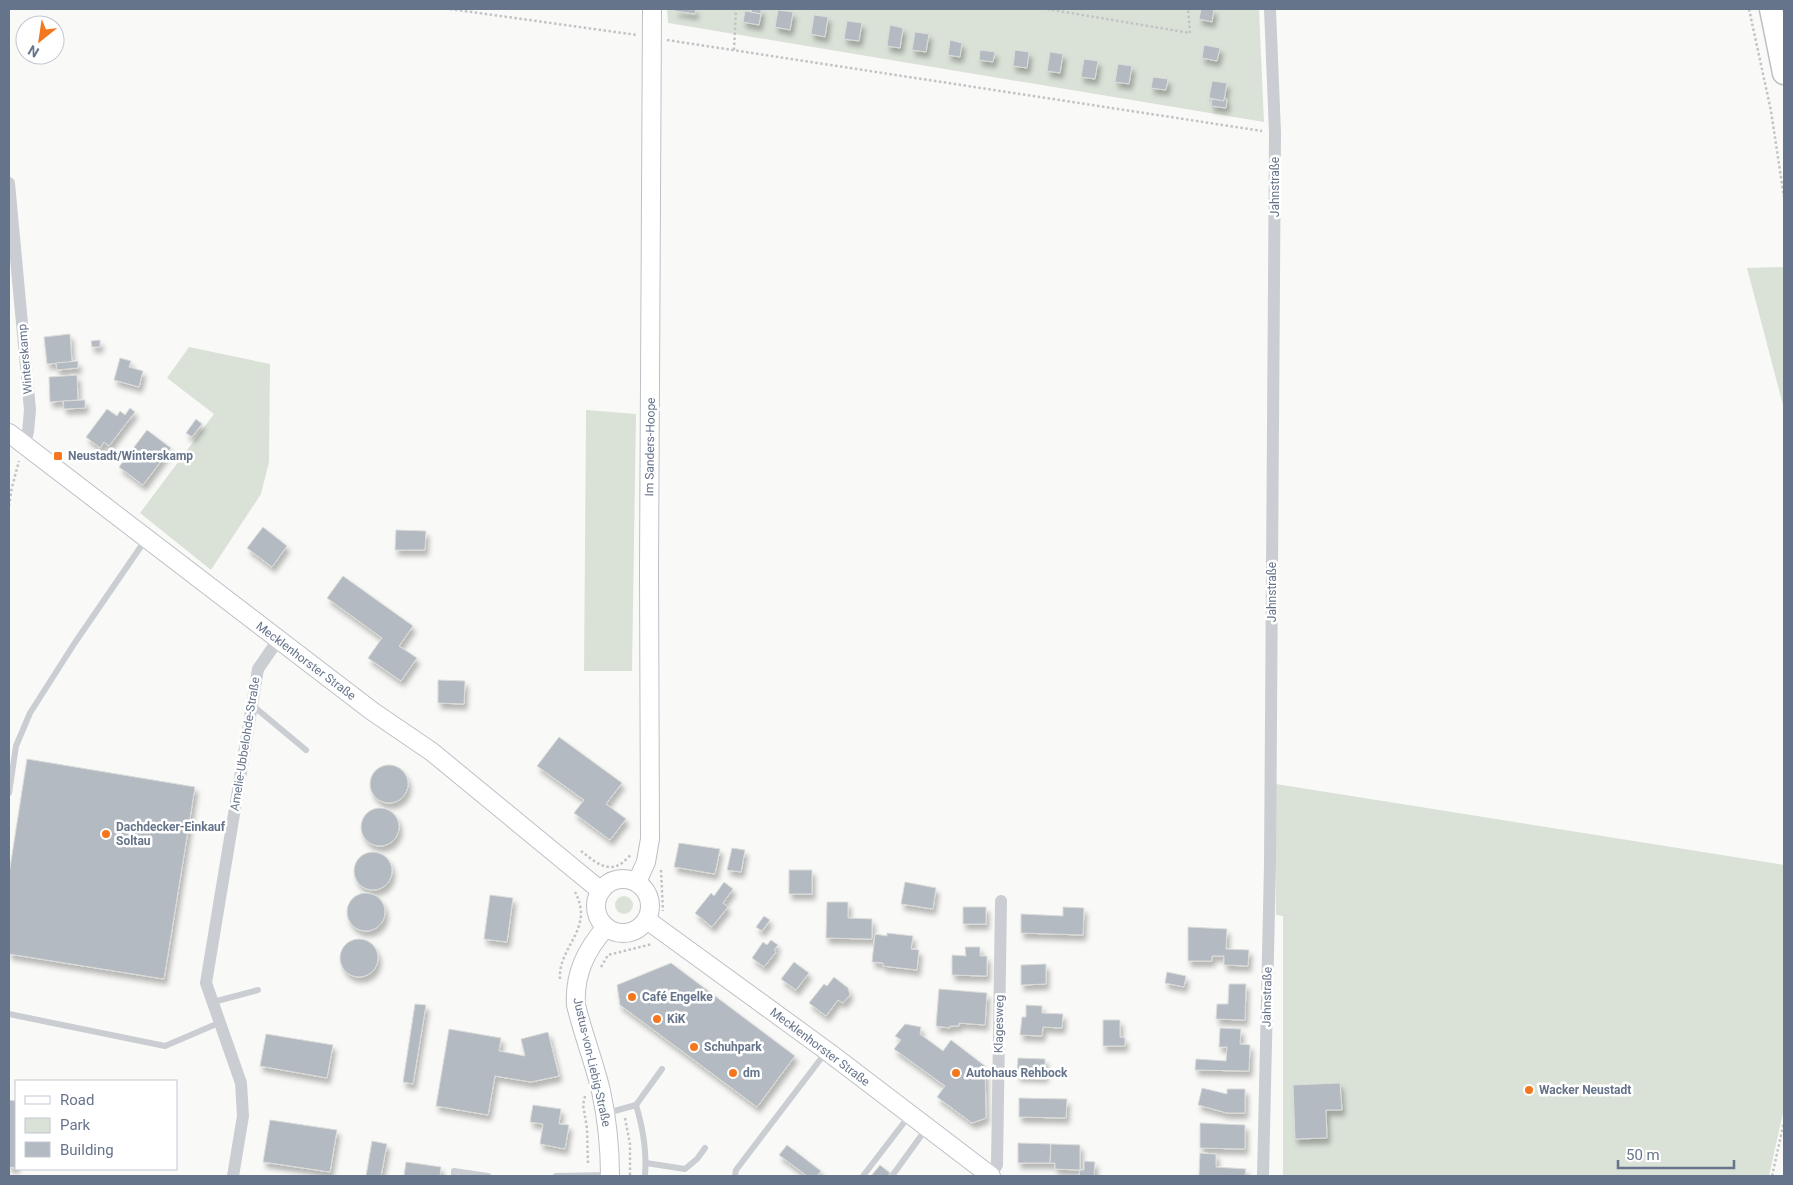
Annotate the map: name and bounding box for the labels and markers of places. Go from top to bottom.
place label: Neustadt/Winterskamp [68,449,193,463]
marker: Neustadt/Winterskamp [52,450,64,462]
place label: Dachdecker-Einkauf Soltau [116,820,226,848]
marker: Dachdecker-Einkauf Soltau [100,828,112,840]
place label: Café Engelke [642,990,713,1004]
marker: Café Engelke [626,991,638,1003]
place label: KiK [667,1012,686,1026]
marker: KiK [651,1013,663,1025]
place label: Schuhpark [704,1040,762,1054]
marker: Schuhpark [688,1041,700,1053]
place label: dm [743,1066,760,1080]
place label: Autohaus Rehbock [966,1066,1068,1080]
marker: dm [727,1067,739,1079]
marker: Autohaus Rehbock [950,1067,962,1079]
place label: Wacker Neustadt [1539,1083,1631,1097]
marker: Wacker Neustadt [1523,1084,1535,1096]

